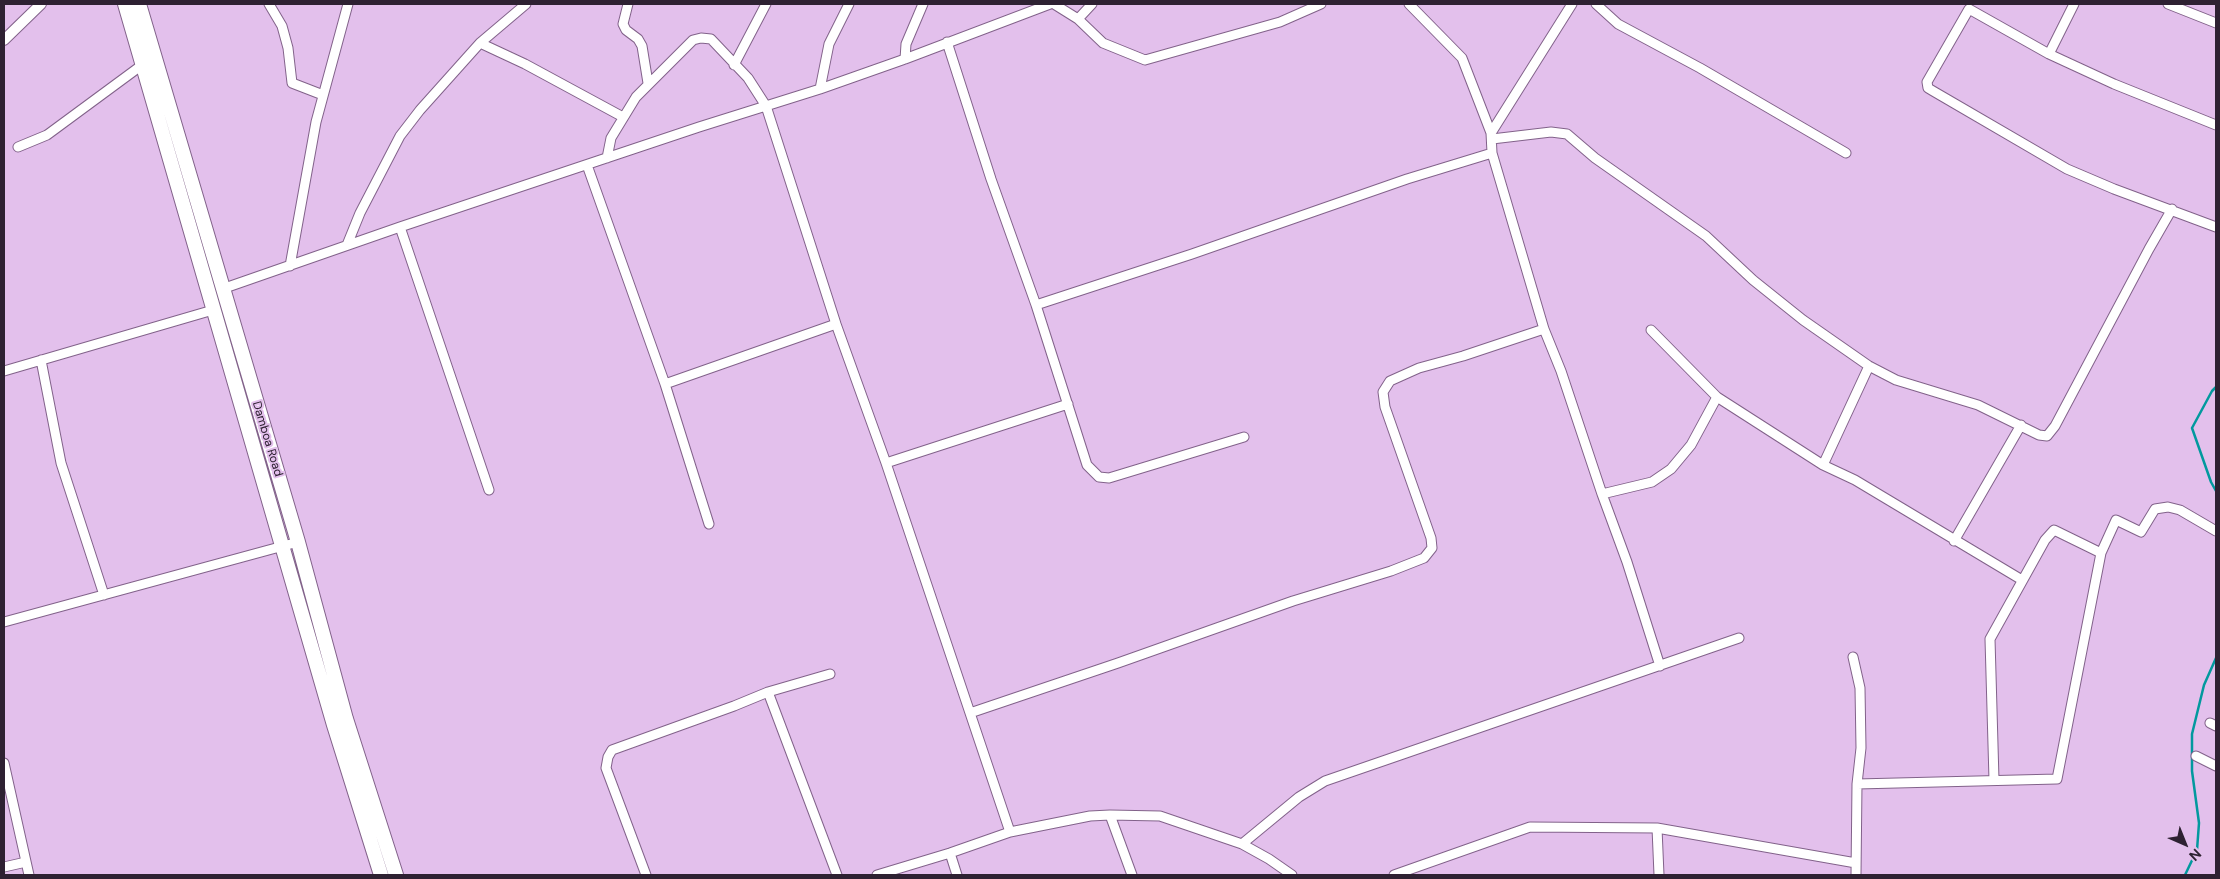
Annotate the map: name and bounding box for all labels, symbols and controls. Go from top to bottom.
street label: Damboa Road [249,400,285,478]
north arrow [2160,819,2210,869]
text: N [2185,845,2205,865]

